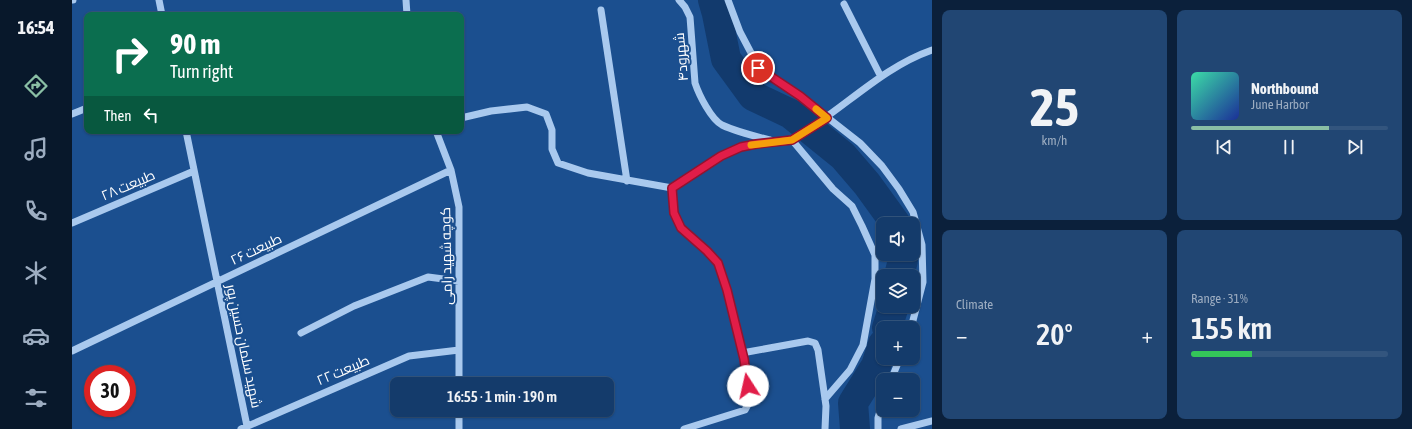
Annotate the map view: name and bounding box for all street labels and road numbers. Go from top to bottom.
street label: شهرود۴ [671,32,691,82]
street label: طبیعت ۲۸ [99,166,157,204]
street label: کوچه شهید رامی [437,207,457,305]
street label: طبیعت ۲۶ [228,230,284,268]
street label: شهید سلمان حسین پور [221,282,265,410]
street label: طبیعت ۲۲ [314,352,372,388]

